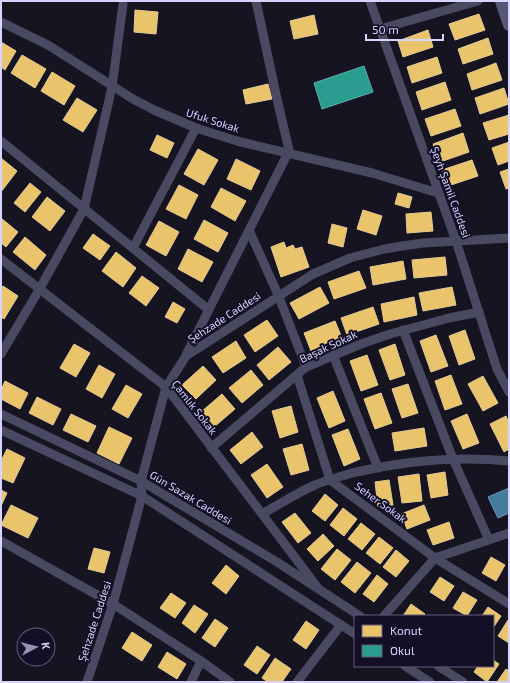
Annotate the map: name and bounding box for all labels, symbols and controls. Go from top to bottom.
scale bar [366,16,443,42]
text: 50 m [372,22,399,36]
street label: Ufuk Sokak [185,105,242,135]
street label: Şeyh Şamil Caddesi [427,145,474,240]
street label: Şehzade Caddesi [185,289,264,347]
street label: Başak Sokak [297,327,360,366]
street label: Çamlık Sokak [169,377,221,438]
street label: Gün Sazak Caddesi [148,467,234,527]
street label: Seher Sokak [353,479,410,525]
street label: Şehzade Caddesi [75,579,115,664]
legend [354,615,494,667]
text: Konut [390,623,423,637]
north arrow [16,627,56,667]
text: K [40,641,53,650]
text: Okul [390,643,415,657]

